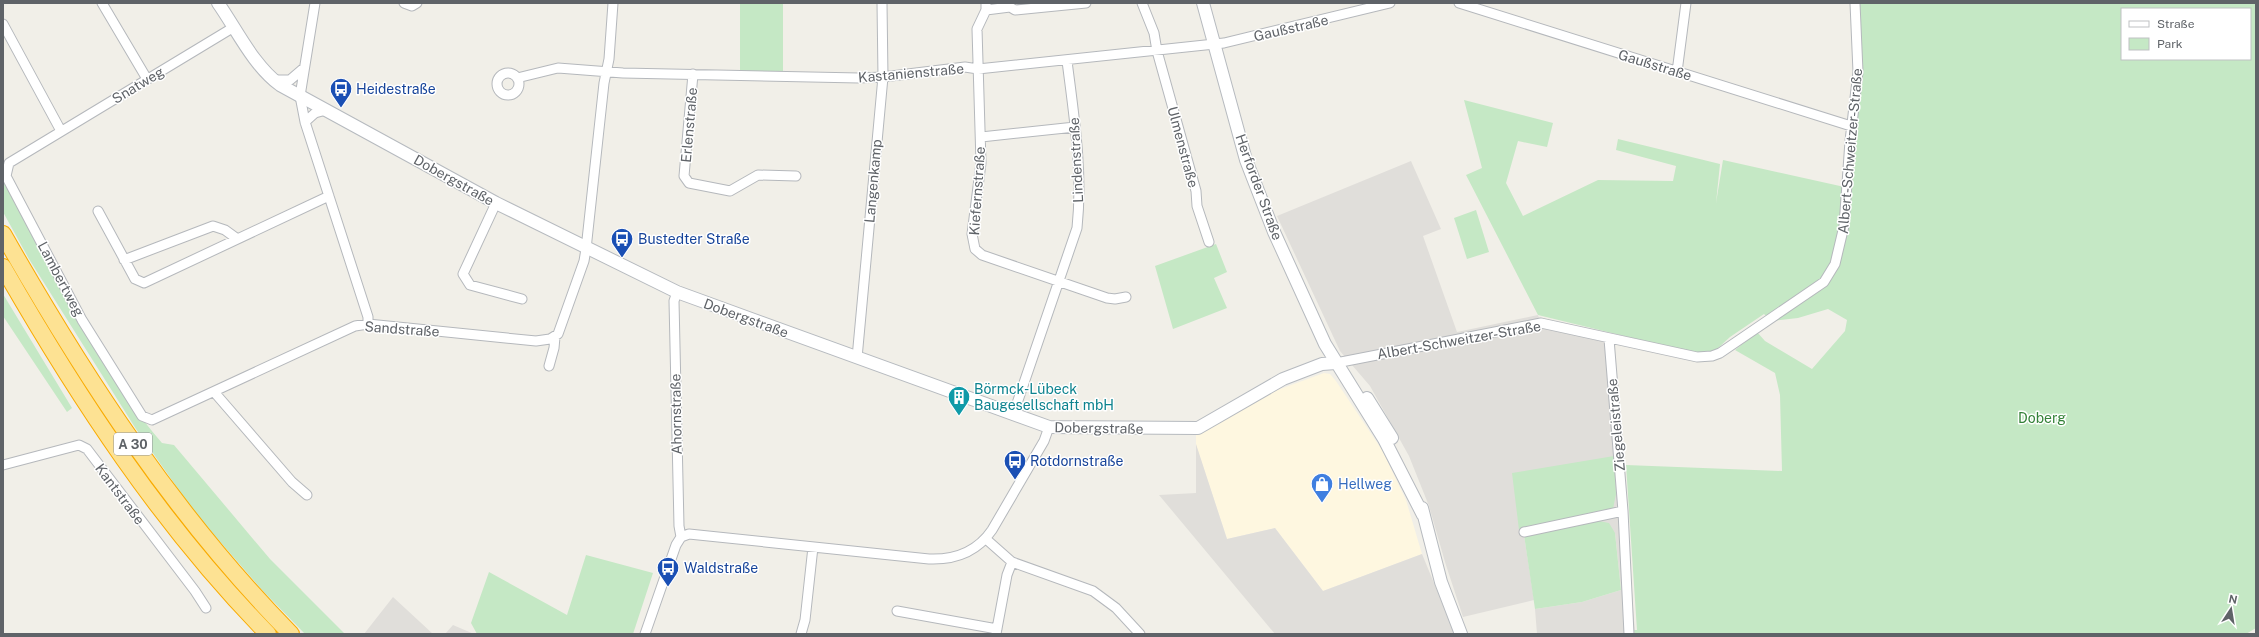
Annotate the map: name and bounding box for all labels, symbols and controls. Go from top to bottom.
legend [2121,8,2251,60]
street label: Gaußstraße [1252,12,1330,44]
text: Straße [2157,17,2195,31]
text: Park [2157,37,2183,51]
street label: Gaußstraße [1616,46,1694,84]
street label: Kastanienstraße [857,60,965,86]
street label: Snatweg [109,63,167,107]
street label: Albert-Schweitzer-Straße [1835,67,1865,234]
bus stop icon: Heidestraße [328,76,354,109]
place label: Heidestraße [356,81,436,97]
street label: Erlenstraße [678,87,700,163]
street label: Ulmenstraße [1164,105,1202,189]
street label: Lindenstraße [1066,117,1086,203]
street label: Herforder Straße [1232,132,1286,242]
street label: Langenkamp [861,138,885,224]
street label: Kiefernstraße [966,146,988,236]
street label: Dobergstraße [411,151,497,209]
bus stop icon: Bustedter Straße [609,226,635,259]
place label: Bustedter Straße [638,231,750,247]
street label: Lambertweg [35,239,87,319]
street label: Dobergstraße [701,295,791,341]
street label: Sandstraße [364,318,440,340]
street label: Albert-Schweitzer-Straße [1376,318,1542,362]
street label: Ahornstraße [667,373,685,455]
street label: Ziegeleistraße [1604,378,1628,472]
place label: Börmck-Lübeck Baugesellschaft mbH [974,381,1114,413]
building icon: Börmck-Lübeck Baugesellschaft mbH [946,384,972,417]
park label: Doberg [2018,410,2066,426]
street label: Dobergstraße [1054,419,1144,437]
road number: A 30 [114,433,152,455]
bus stop icon: Rotdornstraße [1002,448,1028,481]
place label: Rotdornstraße [1030,453,1123,469]
street label: Kantstraße [92,460,148,528]
shop icon: Hellweg [1309,471,1335,504]
place label: Hellweg [1338,476,1392,492]
bus stop icon: Waldstraße [655,555,681,588]
place label: Waldstraße [684,560,758,576]
north arrow [2211,589,2251,629]
text: N [2228,592,2239,606]

